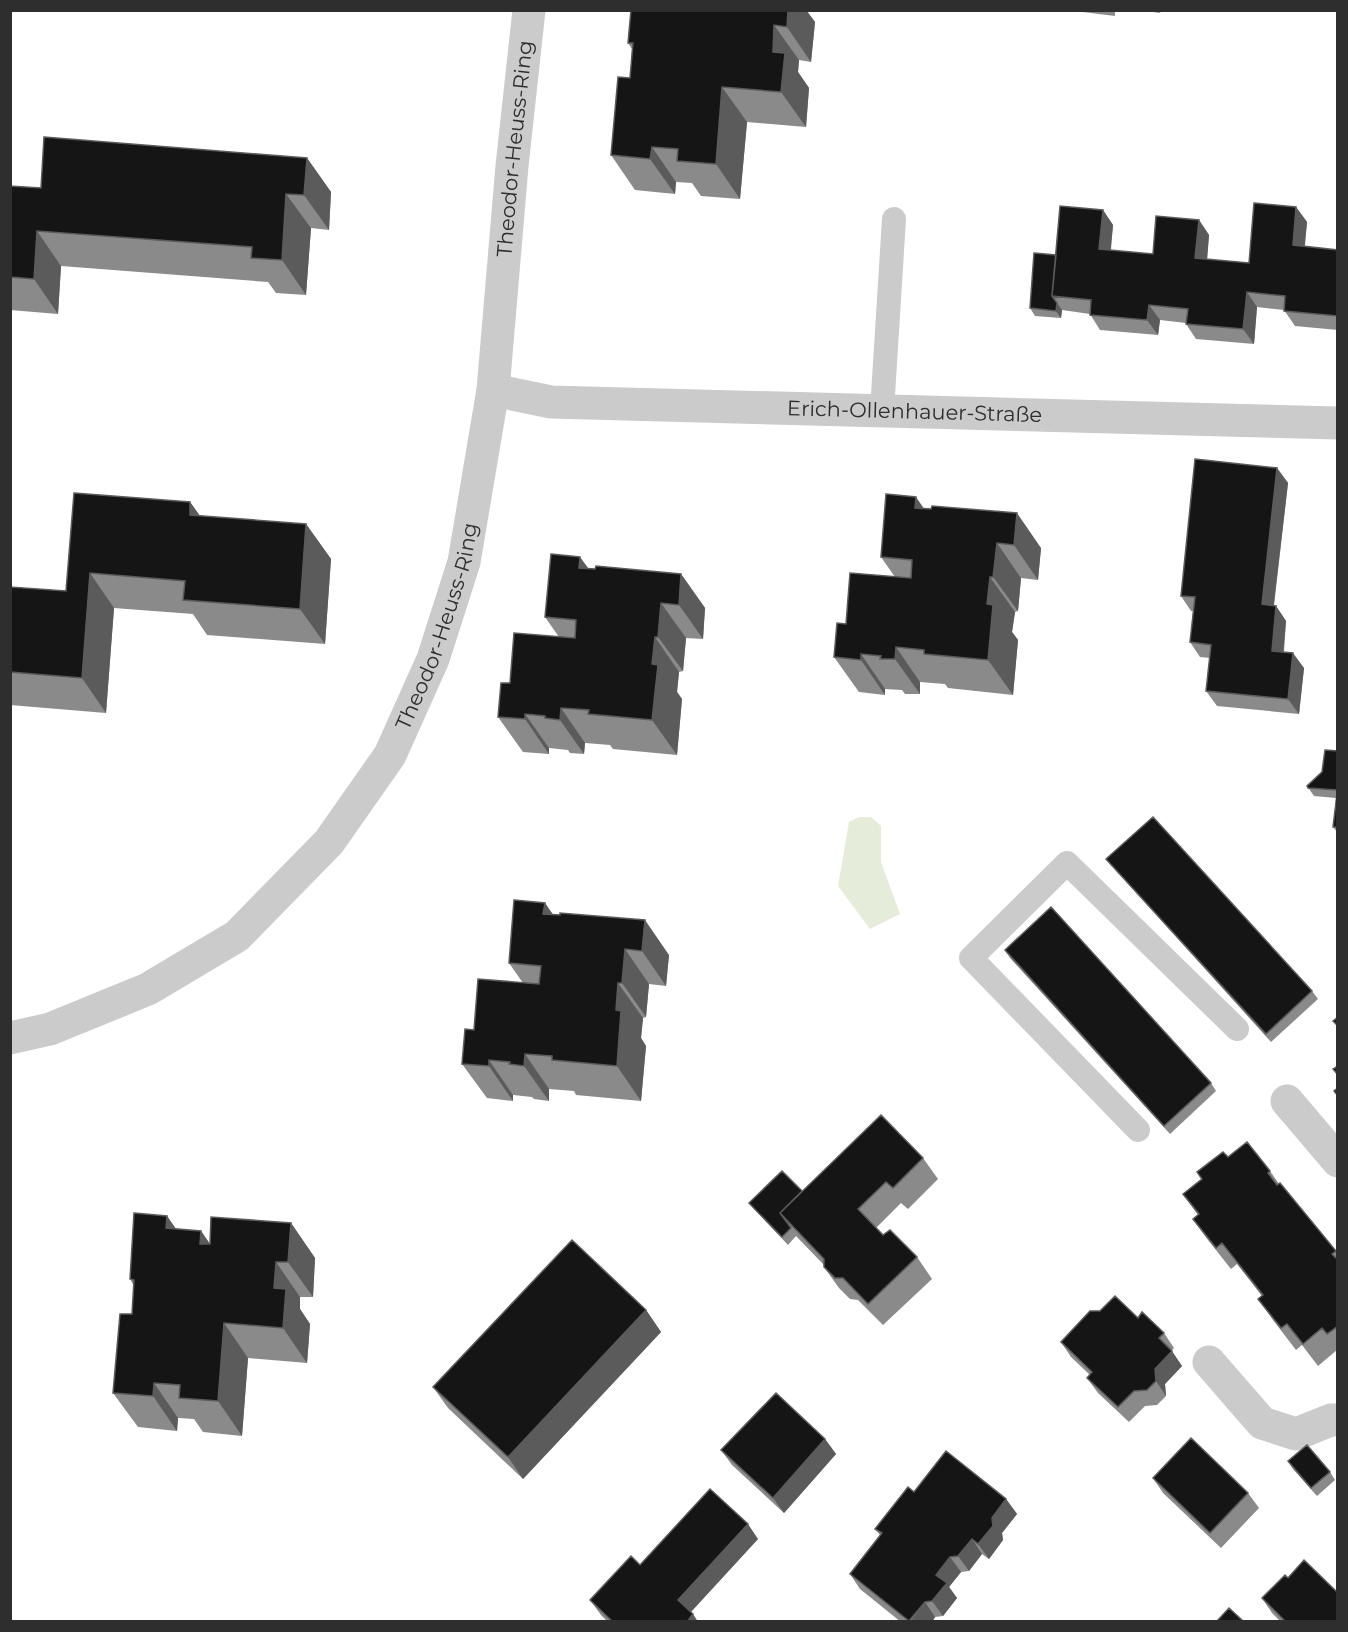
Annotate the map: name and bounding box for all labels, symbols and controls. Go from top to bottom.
street label: Theodor-Heuss-Ring [491,39,538,258]
street label: Erich-Ollenhauer-Straße [787,395,1043,427]
street label: Theodor-Heuss-Ring [390,521,482,733]

